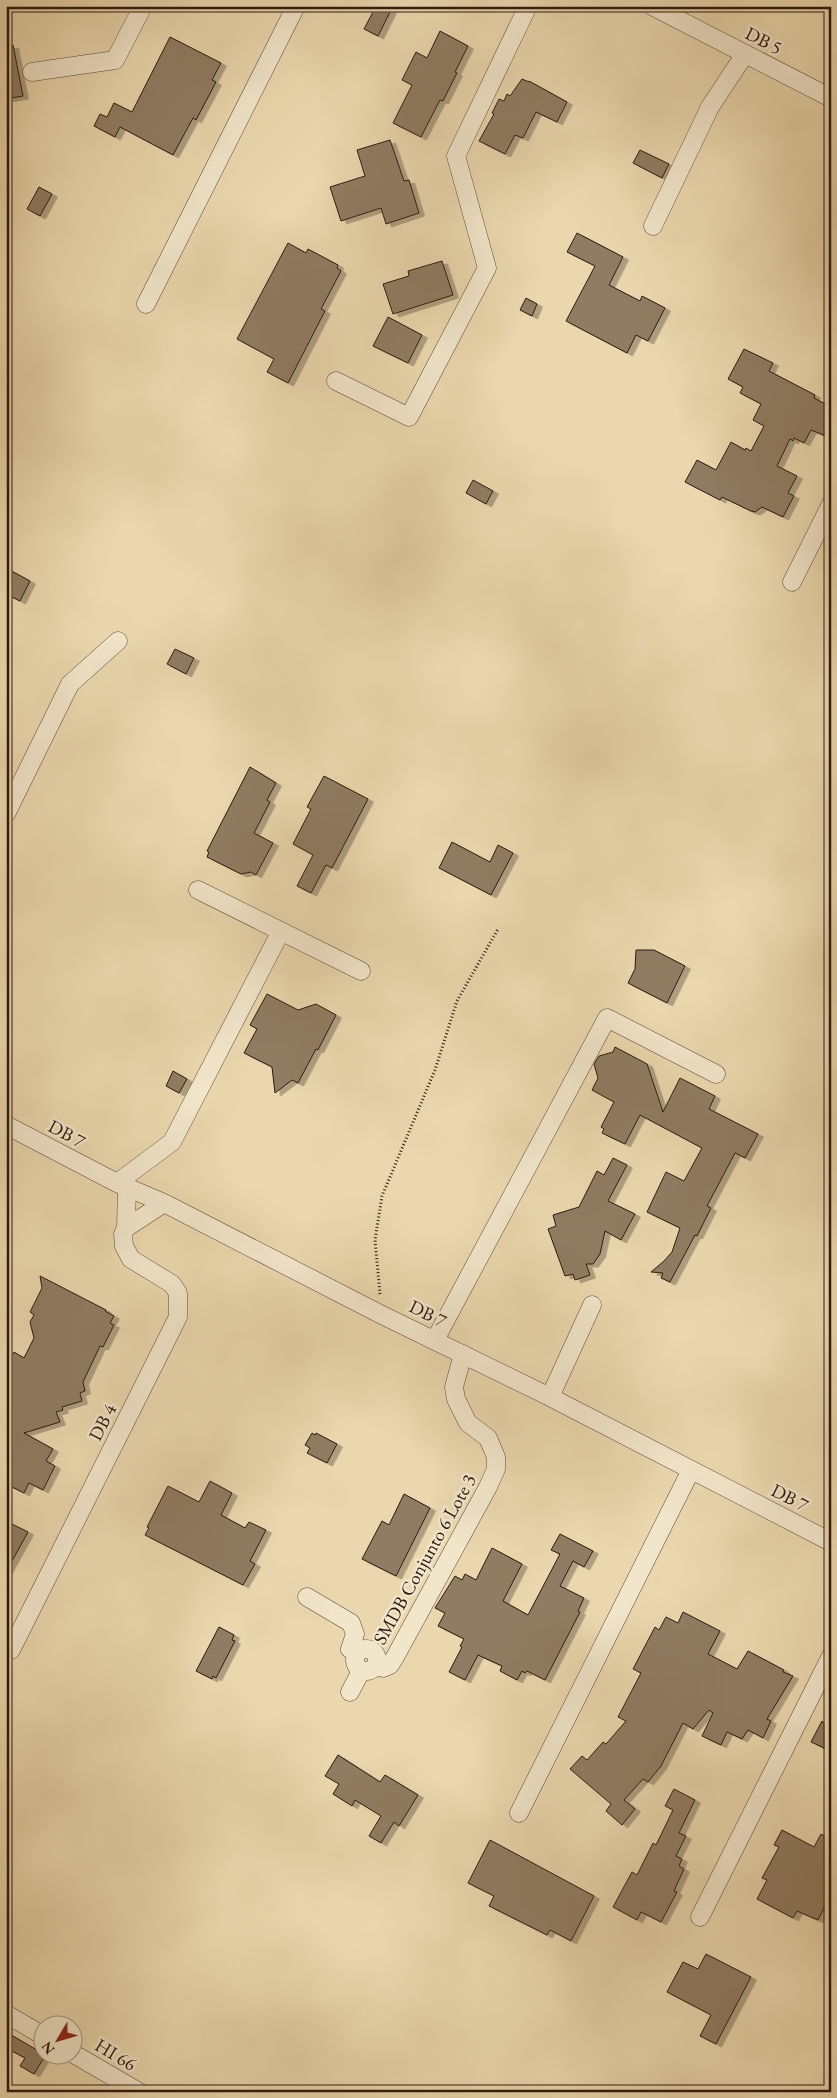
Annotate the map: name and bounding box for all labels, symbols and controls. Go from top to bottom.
street label: DB 5 [741,21,787,60]
street label: DB 7 [44,1113,90,1154]
street label: DB 7 [405,1294,451,1333]
street label: DB 4 [83,1399,123,1445]
street label: SMDB Conjunto 6 Lote 3 [367,1469,482,1649]
street label: DB 7 [767,1478,813,1518]
north arrow [32,2016,82,2066]
street label: HI 66 [90,2032,141,2076]
text: N [37,2037,58,2058]

